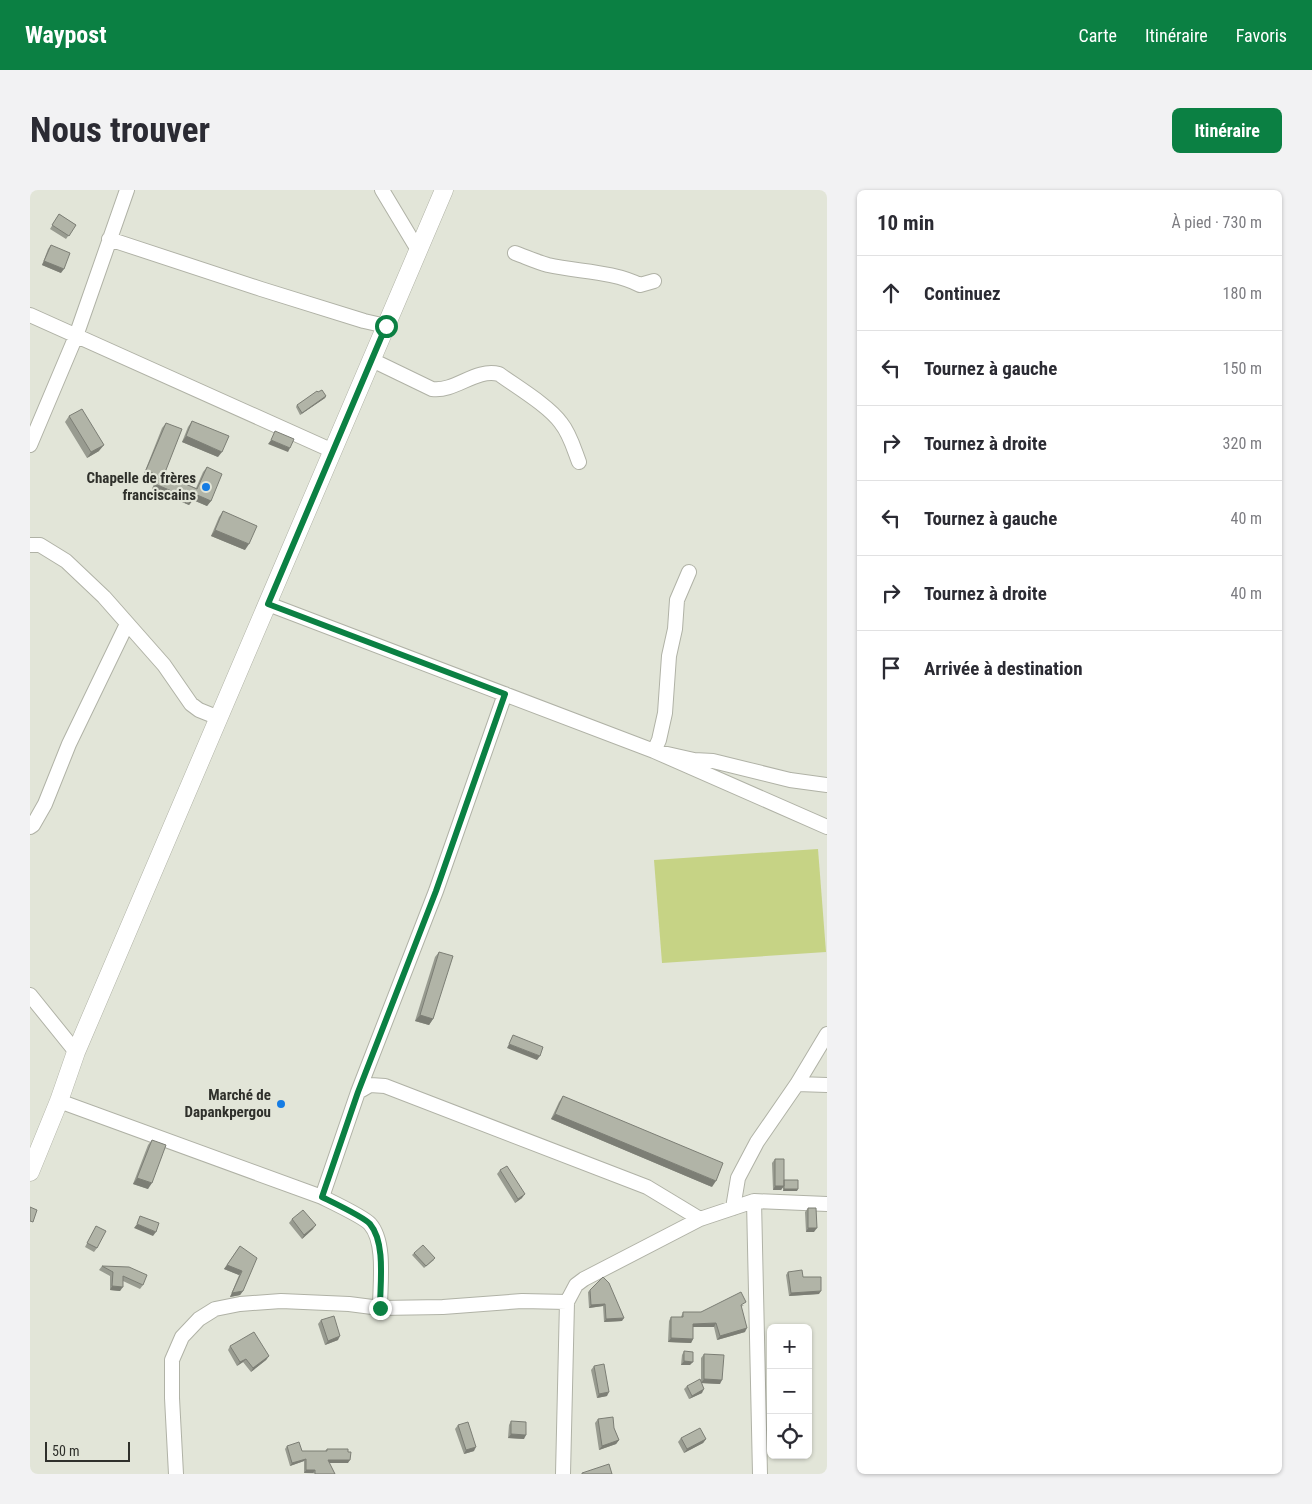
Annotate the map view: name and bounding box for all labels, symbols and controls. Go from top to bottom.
text: Waypost [25,21,107,49]
text: Carte [1078,25,1117,46]
text: Itinéraire [1145,25,1208,46]
text: Favoris [1236,25,1287,46]
button: Itinéraire [1172,108,1282,153]
text: Nous trouver [30,110,210,151]
text: 10 min [877,211,934,235]
text: À pied · 730 m [1171,213,1262,232]
icon: ahead [877,279,905,307]
text: Continuez [924,282,1001,305]
text: 180 m [1223,284,1262,303]
route start [375,315,398,338]
icon: left [877,354,905,382]
text: Tournez à gauche [924,357,1057,380]
text: 150 m [1223,359,1262,378]
icon: right [877,429,905,457]
text: Tournez à droite [924,432,1047,455]
text: 320 m [1223,434,1262,453]
place label: Chapelle de frères franciscains [86,469,196,504]
marker: Chapelle de frères franciscains [200,481,212,493]
icon: left [877,504,905,532]
text: Tournez à gauche [924,507,1057,530]
text: 40 m [1230,509,1262,528]
icon: right [877,579,905,607]
text: Tournez à droite [924,582,1047,605]
text: 40 m [1230,584,1262,603]
icon: arrive [877,654,905,682]
text: Arrivée à destination [924,657,1083,680]
place label: Marché de Dapankpergou [185,1086,271,1121]
marker: Marché de Dapankpergou [275,1098,287,1110]
route end [369,1297,392,1320]
map controls [767,1324,812,1459]
button: + [767,1324,812,1369]
button: − [767,1369,812,1414]
button: locate [767,1414,812,1459]
scale bar [45,1439,130,1462]
text: 50 m [52,1443,80,1459]

